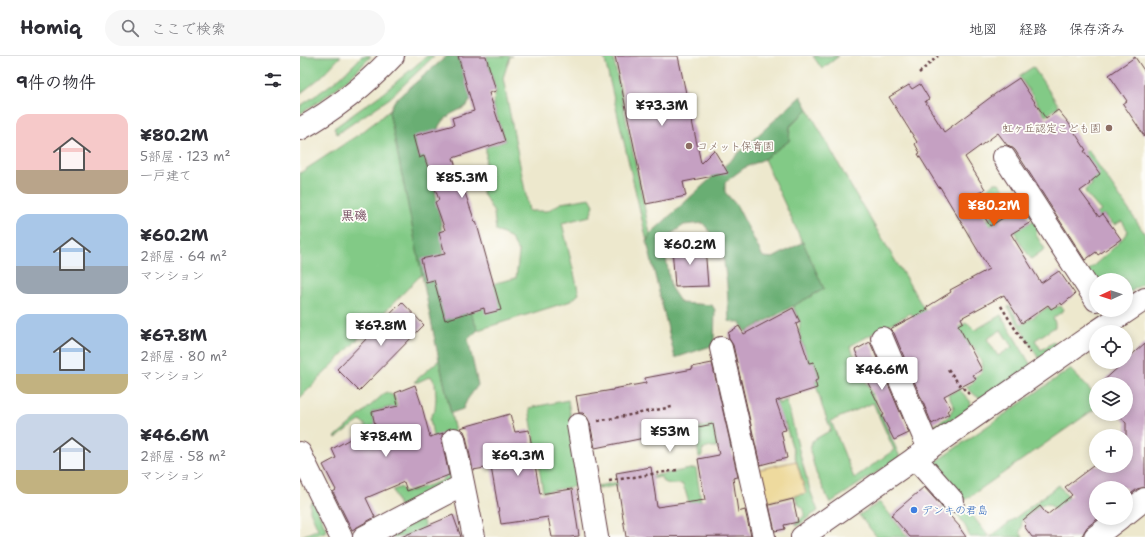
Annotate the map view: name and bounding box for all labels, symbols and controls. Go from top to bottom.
search box [105,10,385,46]
text: Homiq [20,15,81,40]
icon: search [119,17,141,39]
text: ここで検索 [151,19,226,39]
text: 地図 [969,20,997,38]
text: 経路 [1019,20,1047,38]
text: 保存済み [1069,20,1125,38]
icon: filters [262,69,284,91]
text: 9件の物件 [16,71,96,93]
pin: ¥73.3M [629,93,695,127]
text: ¥73.3M [636,97,688,114]
place label: 虹ヶ丘認定こども園 [1002,121,1101,136]
marker: 虹ヶ丘認定こども園 [1104,123,1114,133]
text: ¥80.2M [140,124,209,146]
icon: home [48,130,96,178]
place label: コメット保育園 [697,139,774,154]
marker: コメット保育園 [684,141,694,151]
text: 5部屋 · 123 m² [140,148,230,165]
pin: ¥85.3M [429,165,495,199]
text: 一戸建て [140,167,192,184]
text: ¥85.3M [436,169,488,186]
pin: ¥80.2M [961,193,1027,227]
text: ¥80.2M [968,197,1020,214]
district label: 黒磯 [341,207,367,224]
text: ¥60.2M [140,224,209,246]
icon: home [48,230,96,278]
pin: ¥60.2M [657,232,723,266]
text: ¥60.2M [664,236,716,253]
text: 2部屋 · 64 m² [140,248,227,265]
text: マンション [140,267,204,284]
north arrow [1089,273,1133,317]
map controls [1089,273,1133,525]
pin: ¥67.8M [348,313,414,347]
text: ¥67.8M [355,317,407,334]
text: ¥67.8M [140,324,207,346]
button: locate [1089,325,1133,369]
icon: home [48,330,96,378]
text: 2部屋 · 80 m² [140,348,227,365]
pin: ¥46.6M [849,357,915,391]
text: ¥46.6M [856,361,908,378]
text: マンション [140,367,204,384]
button: layers [1089,377,1133,421]
pin: ¥53M [646,419,694,453]
text: ¥53M [650,423,690,440]
text: ¥46.6M [140,424,209,446]
pin: ¥78.4M [353,424,419,458]
text: ¥78.4M [360,428,412,445]
button: + [1089,429,1133,473]
icon: home [48,430,96,478]
pin: ¥69.3M [485,443,551,477]
text: ¥69.3M [492,447,544,464]
text: 2部屋 · 58 m² [140,448,226,465]
text: マンション [140,467,204,484]
button: − [1089,481,1133,525]
place label: デンキの君島 [922,503,988,518]
marker: デンキの君島 [909,505,919,515]

